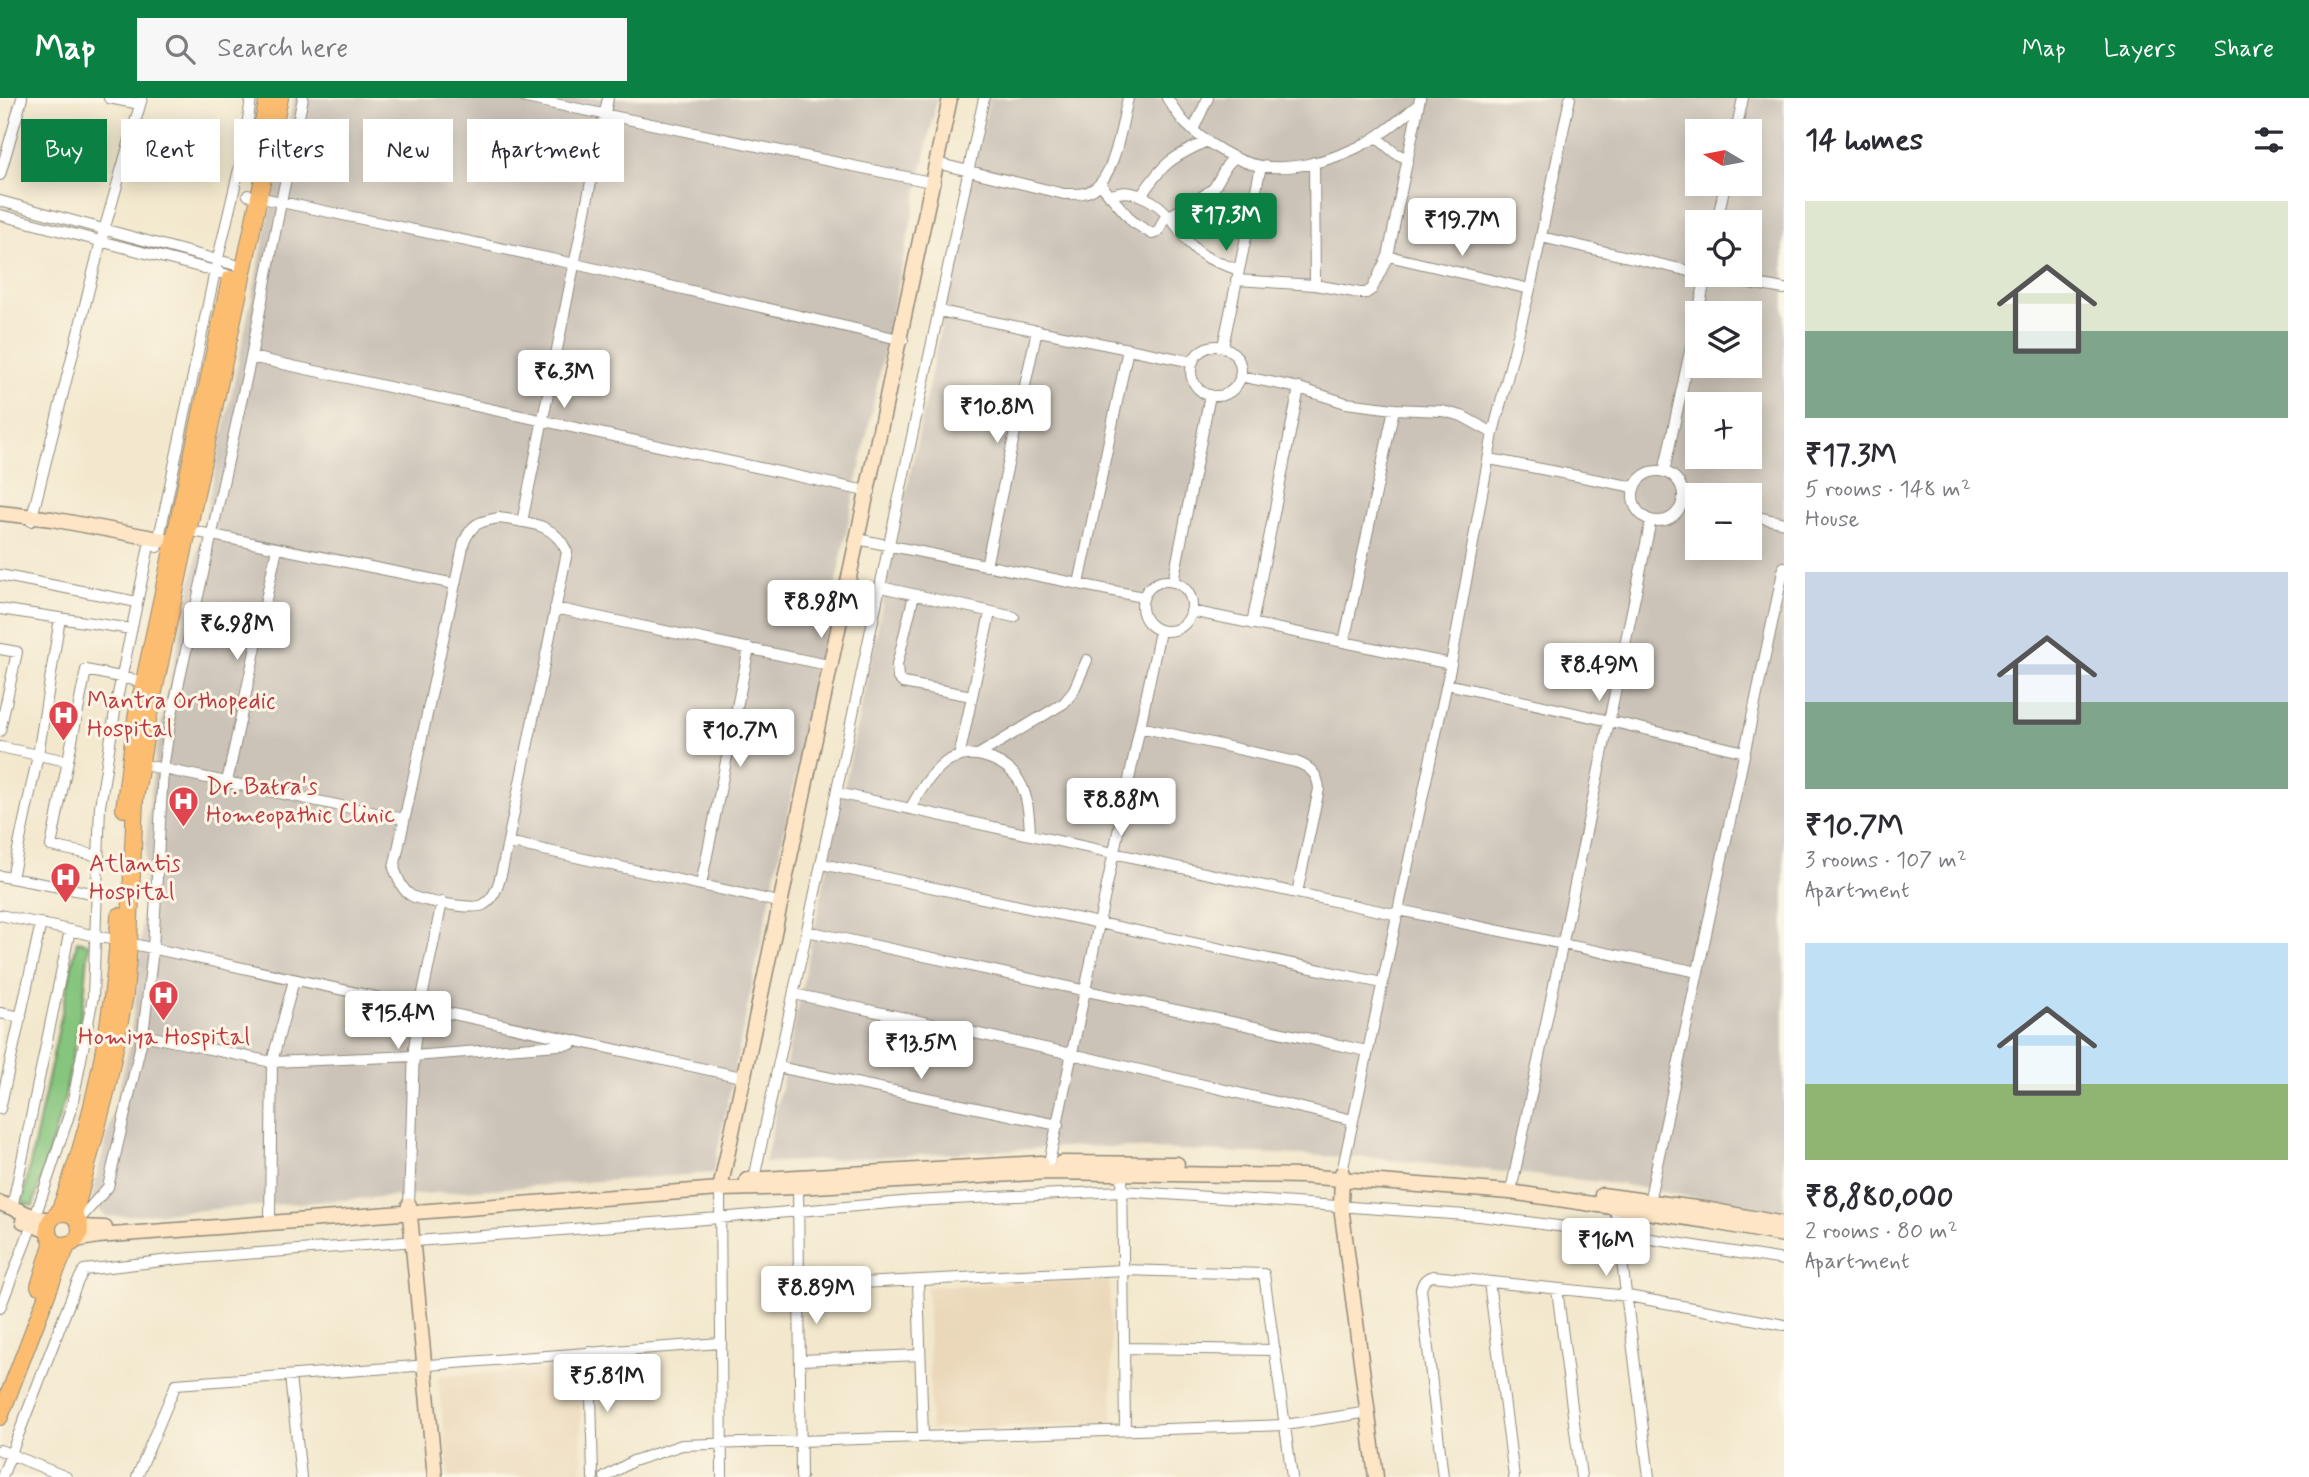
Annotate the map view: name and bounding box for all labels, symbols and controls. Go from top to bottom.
search box [137,18,627,81]
text: Map [35,27,95,71]
icon: search [161,30,199,68]
text: Search here [217,32,348,66]
text: Map [2022,34,2066,65]
text: Layers [2104,34,2176,65]
text: Share [2214,34,2274,65]
chip: Buy [21,119,107,182]
chip: Rent [121,119,220,182]
chip: Filters [234,119,349,182]
chip: New [363,119,453,182]
chip: Apartment [467,119,624,182]
north arrow [1685,119,1762,196]
map controls [1685,119,1762,560]
text: 14 homes [1805,121,1923,160]
icon: filters [2250,121,2288,159]
pin: ₹17.3M [1169,194,1283,253]
pin: ₹19.7M [1405,198,1519,258]
text: ₹17.3M [1191,201,1261,231]
text: ₹19.7M [1424,206,1500,236]
button: locate [1685,210,1762,287]
icon: home [1984,246,2110,372]
button: layers [1685,301,1762,378]
pin: ₹6.3M [515,350,613,410]
text: ₹6.3M [534,358,594,388]
pin: ₹10.8M [940,386,1054,445]
button: + [1685,392,1762,469]
text: ₹10.8M [960,393,1034,423]
text: ₹17.3M [1805,436,1897,475]
text: 5 rooms · 148 m² [1805,475,1971,505]
button: − [1685,483,1762,560]
text: House [1805,505,1859,535]
pin: ₹8.98M [764,580,878,640]
text: ₹8.98M [784,588,858,618]
pin: ₹6.98M [180,602,294,662]
text: ₹6.98M [200,610,274,640]
icon: home [1984,617,2110,743]
pin: ₹8.49M [1542,644,1656,703]
text: ₹8.49M [1560,651,1638,681]
place label: Mantra Orthopedic Hospital [87,686,275,745]
hospital icon: Mantra Orthopedic Hospital [47,698,81,742]
pin: ₹10.7M [683,710,797,769]
text: ₹10.7M [702,717,778,747]
place label: Dr. Batra's Homeopathic Clinic [206,772,395,831]
pin: ₹8.88M [1064,778,1178,838]
hospital icon: Dr. Batra's Homeopathic Clinic [166,784,200,828]
text: ₹8.88M [1083,786,1159,816]
text: ₹10.7M [1805,807,1904,846]
text: 3 rooms · 107 m² [1805,846,1967,876]
place label: Atlantis Hospital [89,849,181,908]
hospital icon: Atlantis Hospital [49,861,83,905]
text: Apartment [1805,876,1910,906]
hospital icon: Homiya Hospital [147,978,181,1022]
icon: home [1984,988,2110,1114]
pin: ₹15.4M [341,992,455,1051]
text: ₹15.4M [361,999,435,1029]
pin: ₹13.5M [864,1021,978,1081]
place label: Homiya Hospital [78,1022,250,1053]
text: ₹13.5M [885,1029,957,1059]
text: ₹8,880,000 [1805,1178,1953,1217]
text: 2 rooms · 80 m² [1805,1217,1958,1247]
pin: ₹16M [1565,1218,1647,1278]
text: ₹16M [1578,1226,1634,1256]
text: Apartment [1805,1247,1910,1277]
pin: ₹8.89M [759,1266,873,1326]
text: ₹8.89M [777,1274,855,1304]
pin: ₹5.81M [550,1354,664,1414]
text: ₹5.81M [570,1362,644,1392]

